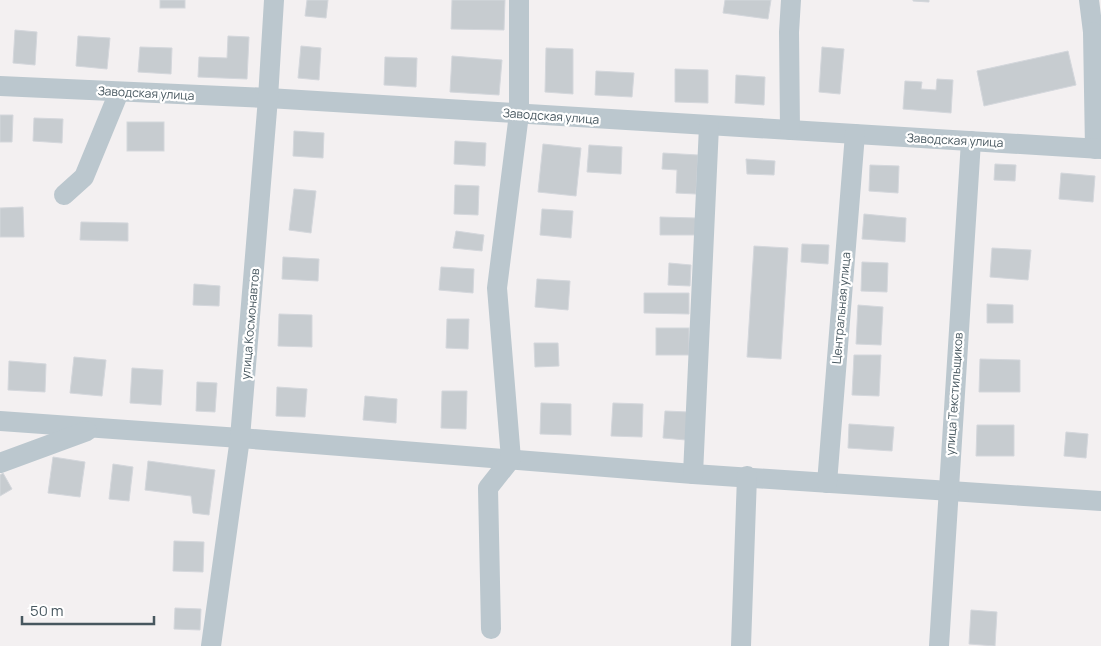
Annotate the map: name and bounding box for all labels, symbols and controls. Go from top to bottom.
street label: Заводская улица [97,82,195,104]
street label: Заводская улица [502,104,600,128]
street label: Заводская улица [906,129,1004,151]
street label: Центральная улица [828,251,854,365]
street label: улица Космонавтов [237,267,263,380]
street label: улица Текстильщиков [941,331,967,456]
scale bar [22,594,155,626]
text: 50 m [30,600,64,621]

